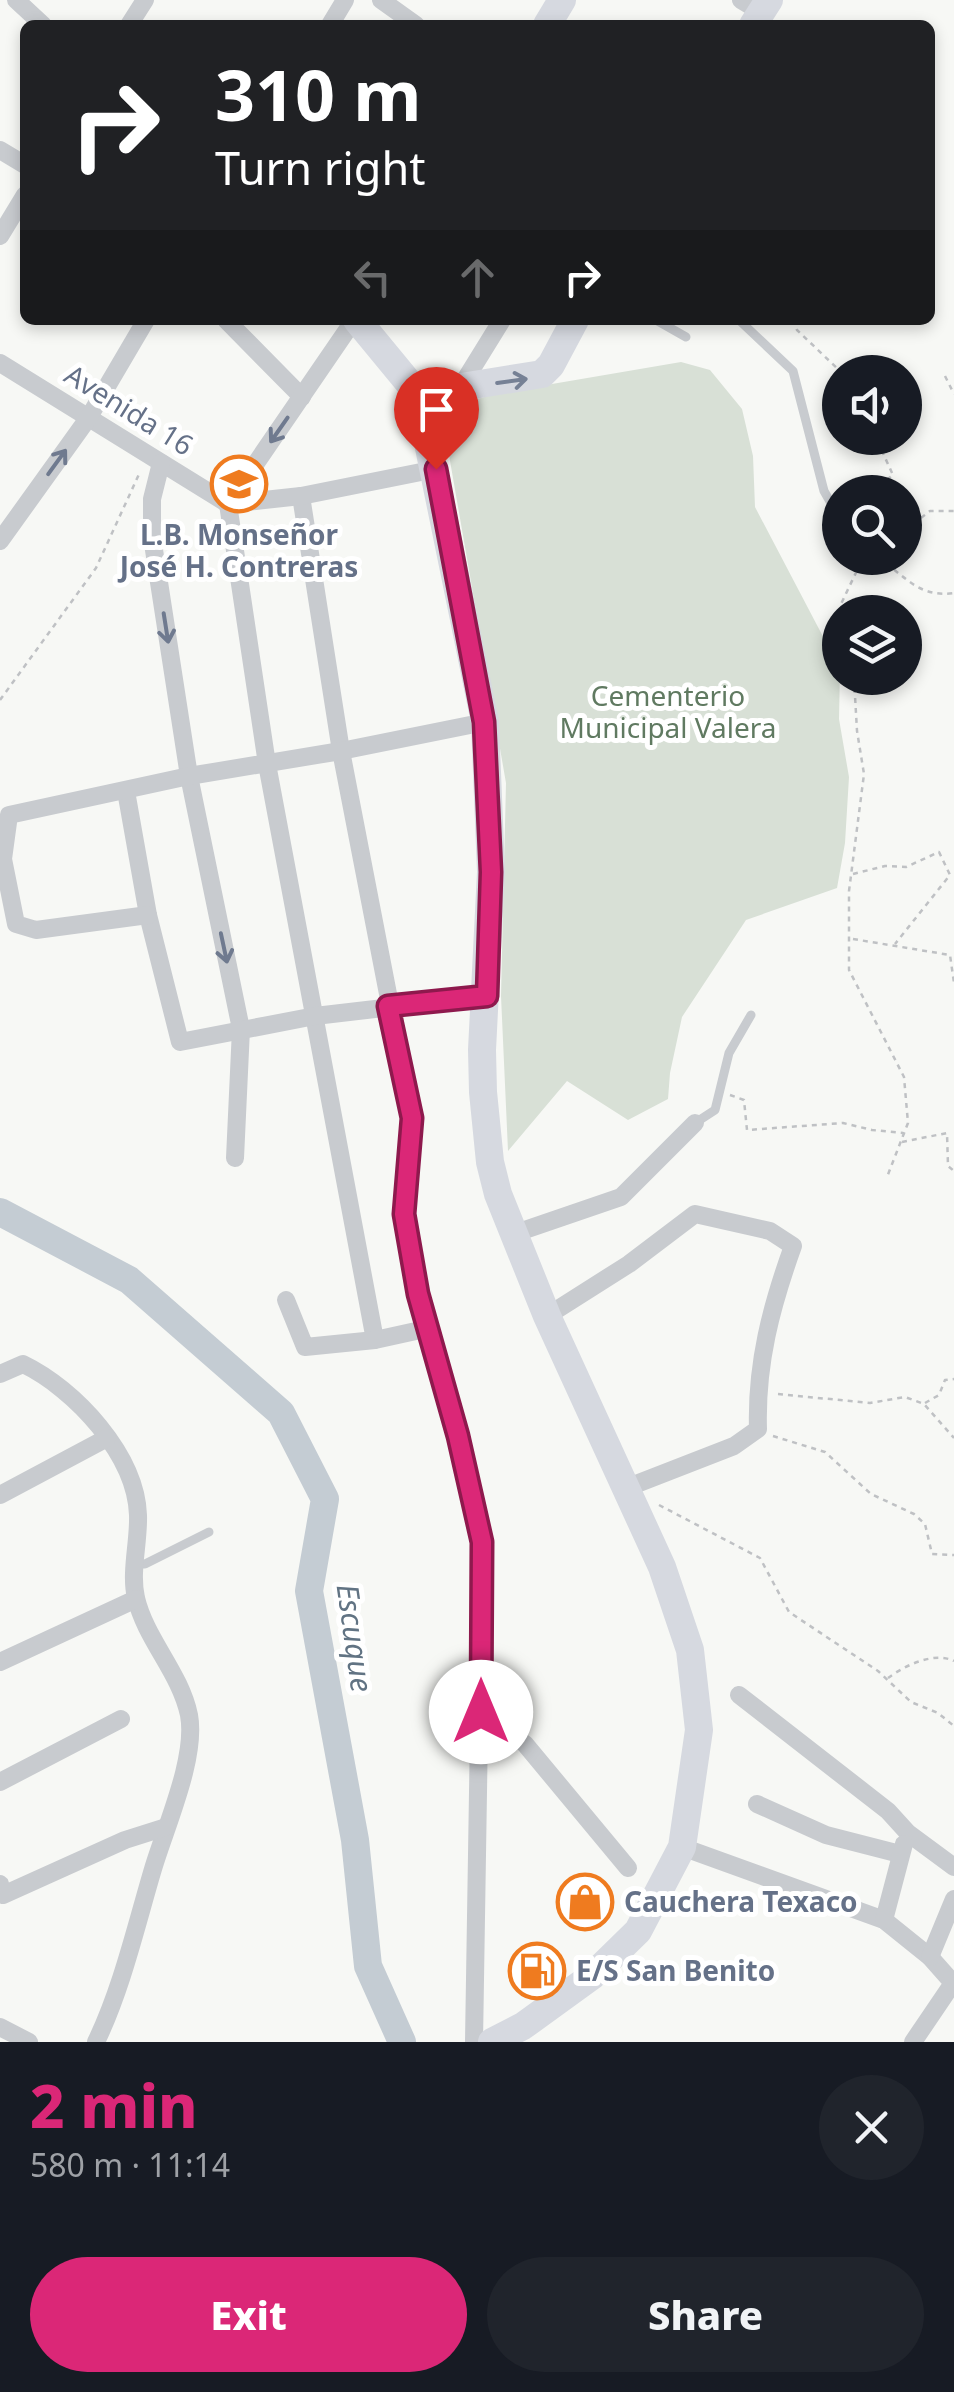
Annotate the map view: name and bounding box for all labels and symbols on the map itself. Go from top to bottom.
street label: Avenida 16 [58,355,201,464]
pin [394,367,479,470]
one-way arrow [496,371,528,389]
one-way arrow [269,415,290,443]
one-way arrow [46,449,67,476]
school or university icon: L.B. Monseñor José H. Contreras [209,454,269,514]
place label: L.B. Monseñor José H. Contreras [117,515,358,585]
one-way arrow [157,612,176,644]
park label: Cementerio Municipal Valera [559,676,777,746]
one-way arrow [216,931,235,963]
water label: Escuque [328,1581,383,1695]
position arrow [429,1660,533,1764]
shop icon: Cauchera Texaco [555,1872,615,1932]
place label: Cauchera Texaco [624,1882,858,1920]
fuel station icon: E/S San Benito [507,1941,567,2001]
place label: E/S San Benito [576,1951,775,1989]

